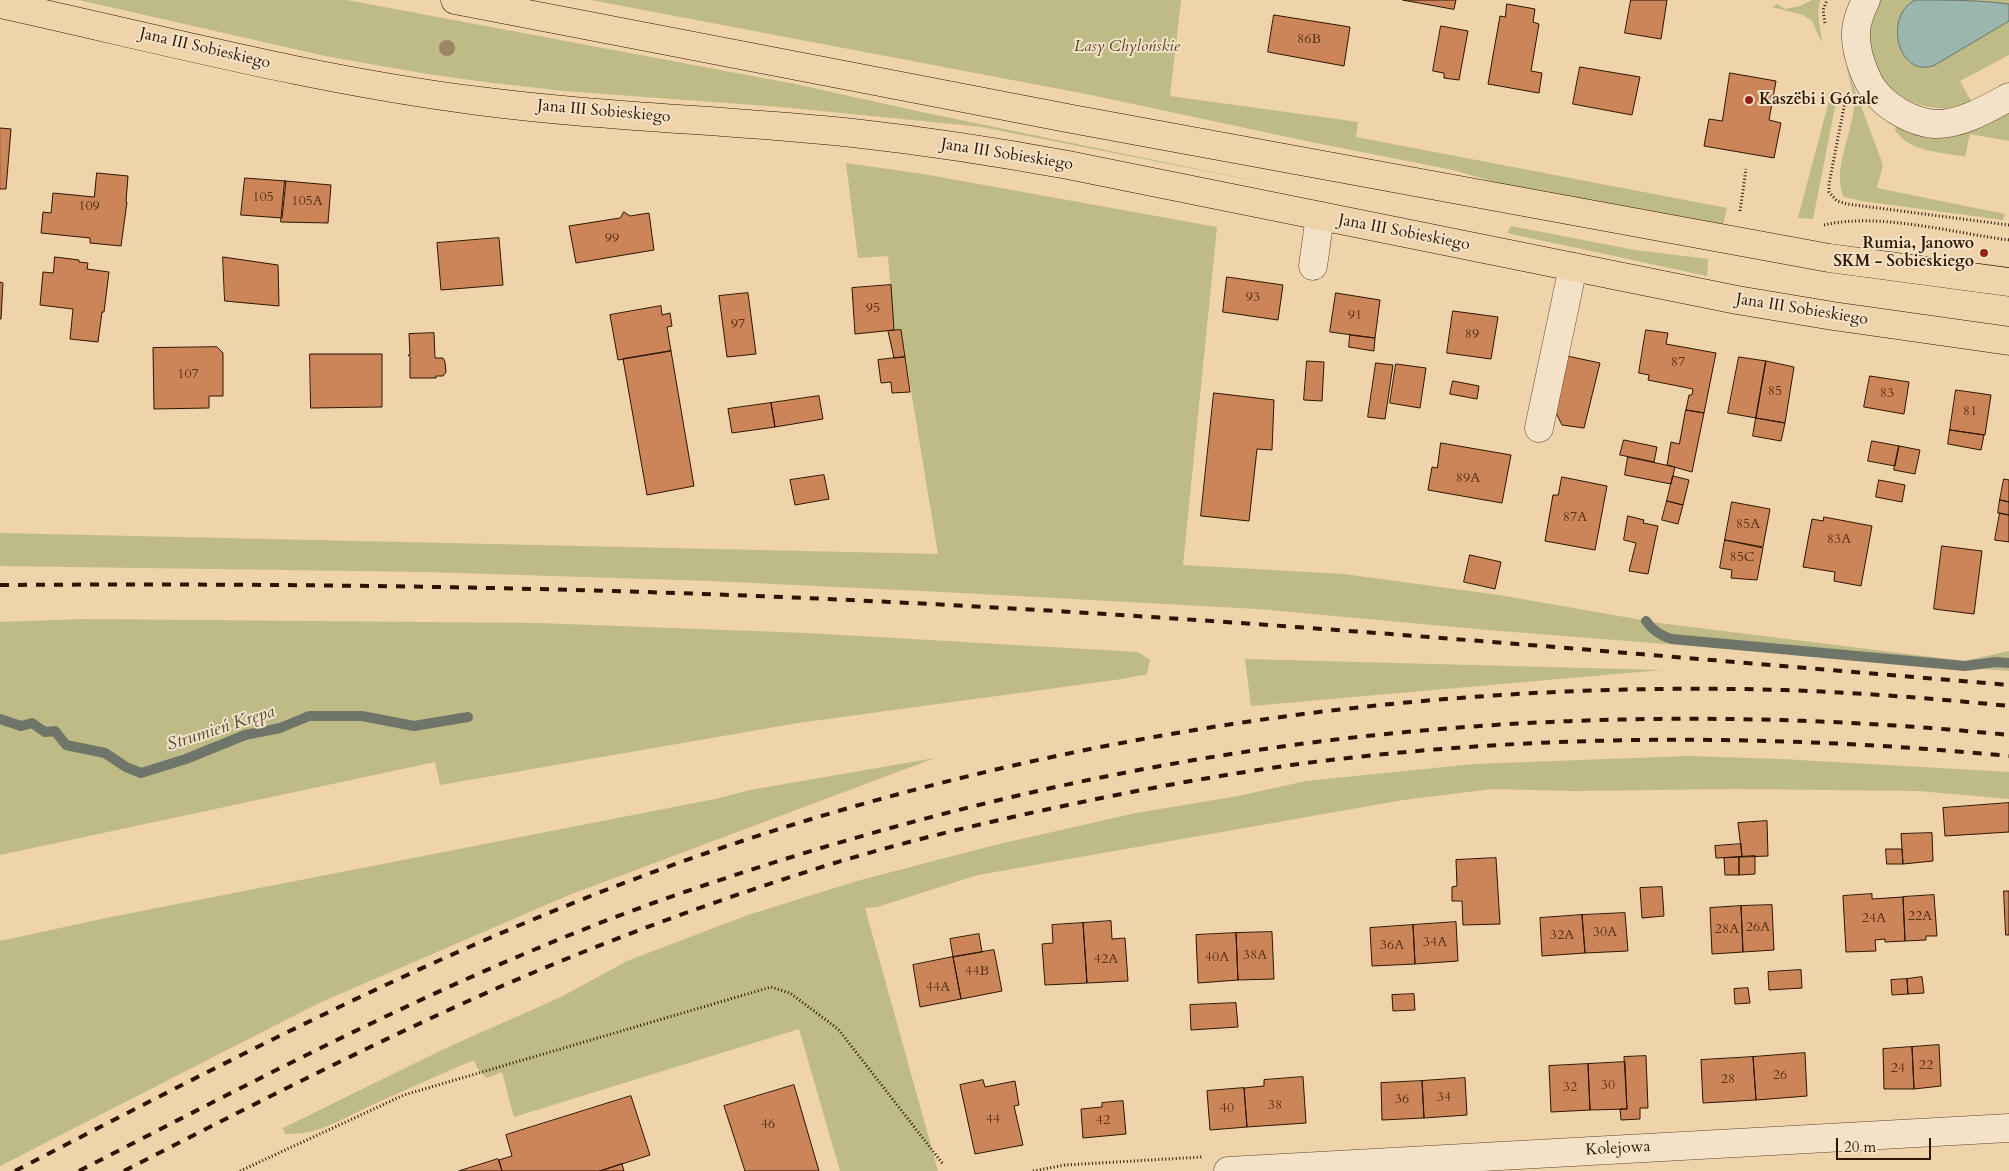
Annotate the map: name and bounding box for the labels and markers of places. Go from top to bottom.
place label: Kaszëbi i Górale [1759,90,1879,110]
marker: Kaszëbi i Górale [1743,94,1755,106]
place label: Rumia, Janowo SKM - Sobieskiego [1833,234,1974,272]
marker: Rumia, Janowo SKM - Sobieskiego [1978,247,1990,259]

